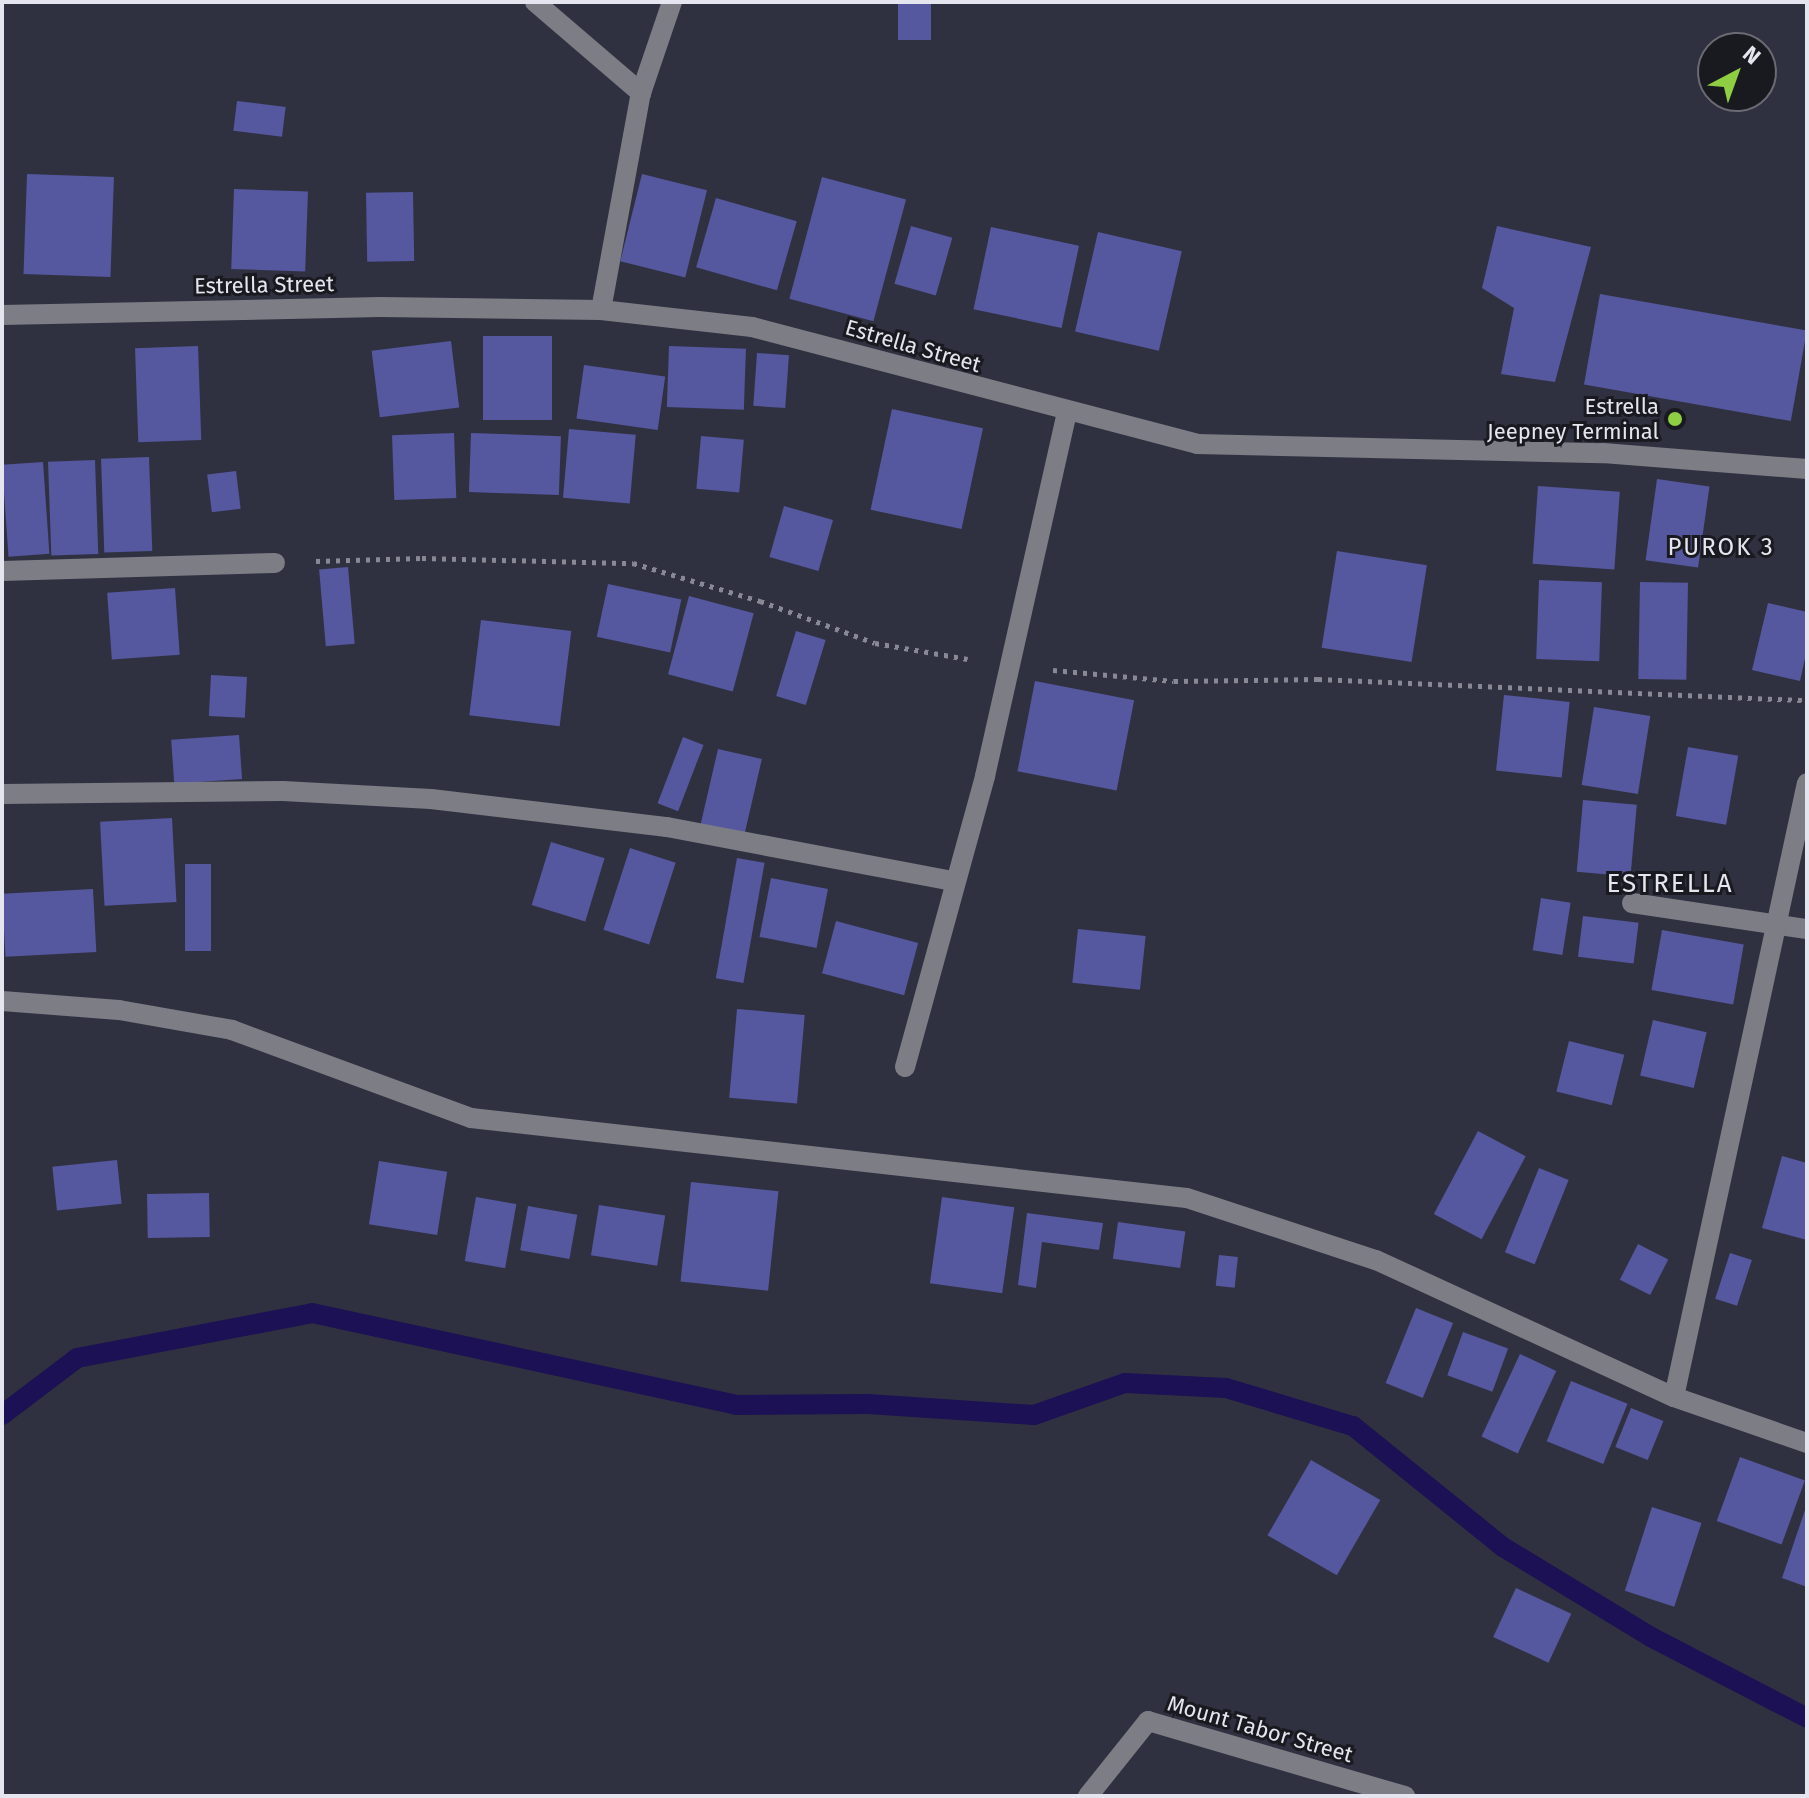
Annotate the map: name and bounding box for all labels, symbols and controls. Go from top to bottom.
north arrow [1697,32,1777,112]
text: N [1737,40,1766,70]
street label: Estrella Street [194,271,334,299]
street label: Estrella Street [842,314,984,378]
place label: Estrella Jeepney Terminal [1487,393,1659,444]
marker: Estrella Jeepney Terminal [1666,410,1684,428]
district label: PUROK 3 [1667,534,1775,562]
district label: ESTRELLA [1606,868,1734,900]
street label: Mount Tabor Street [1164,1690,1356,1768]

